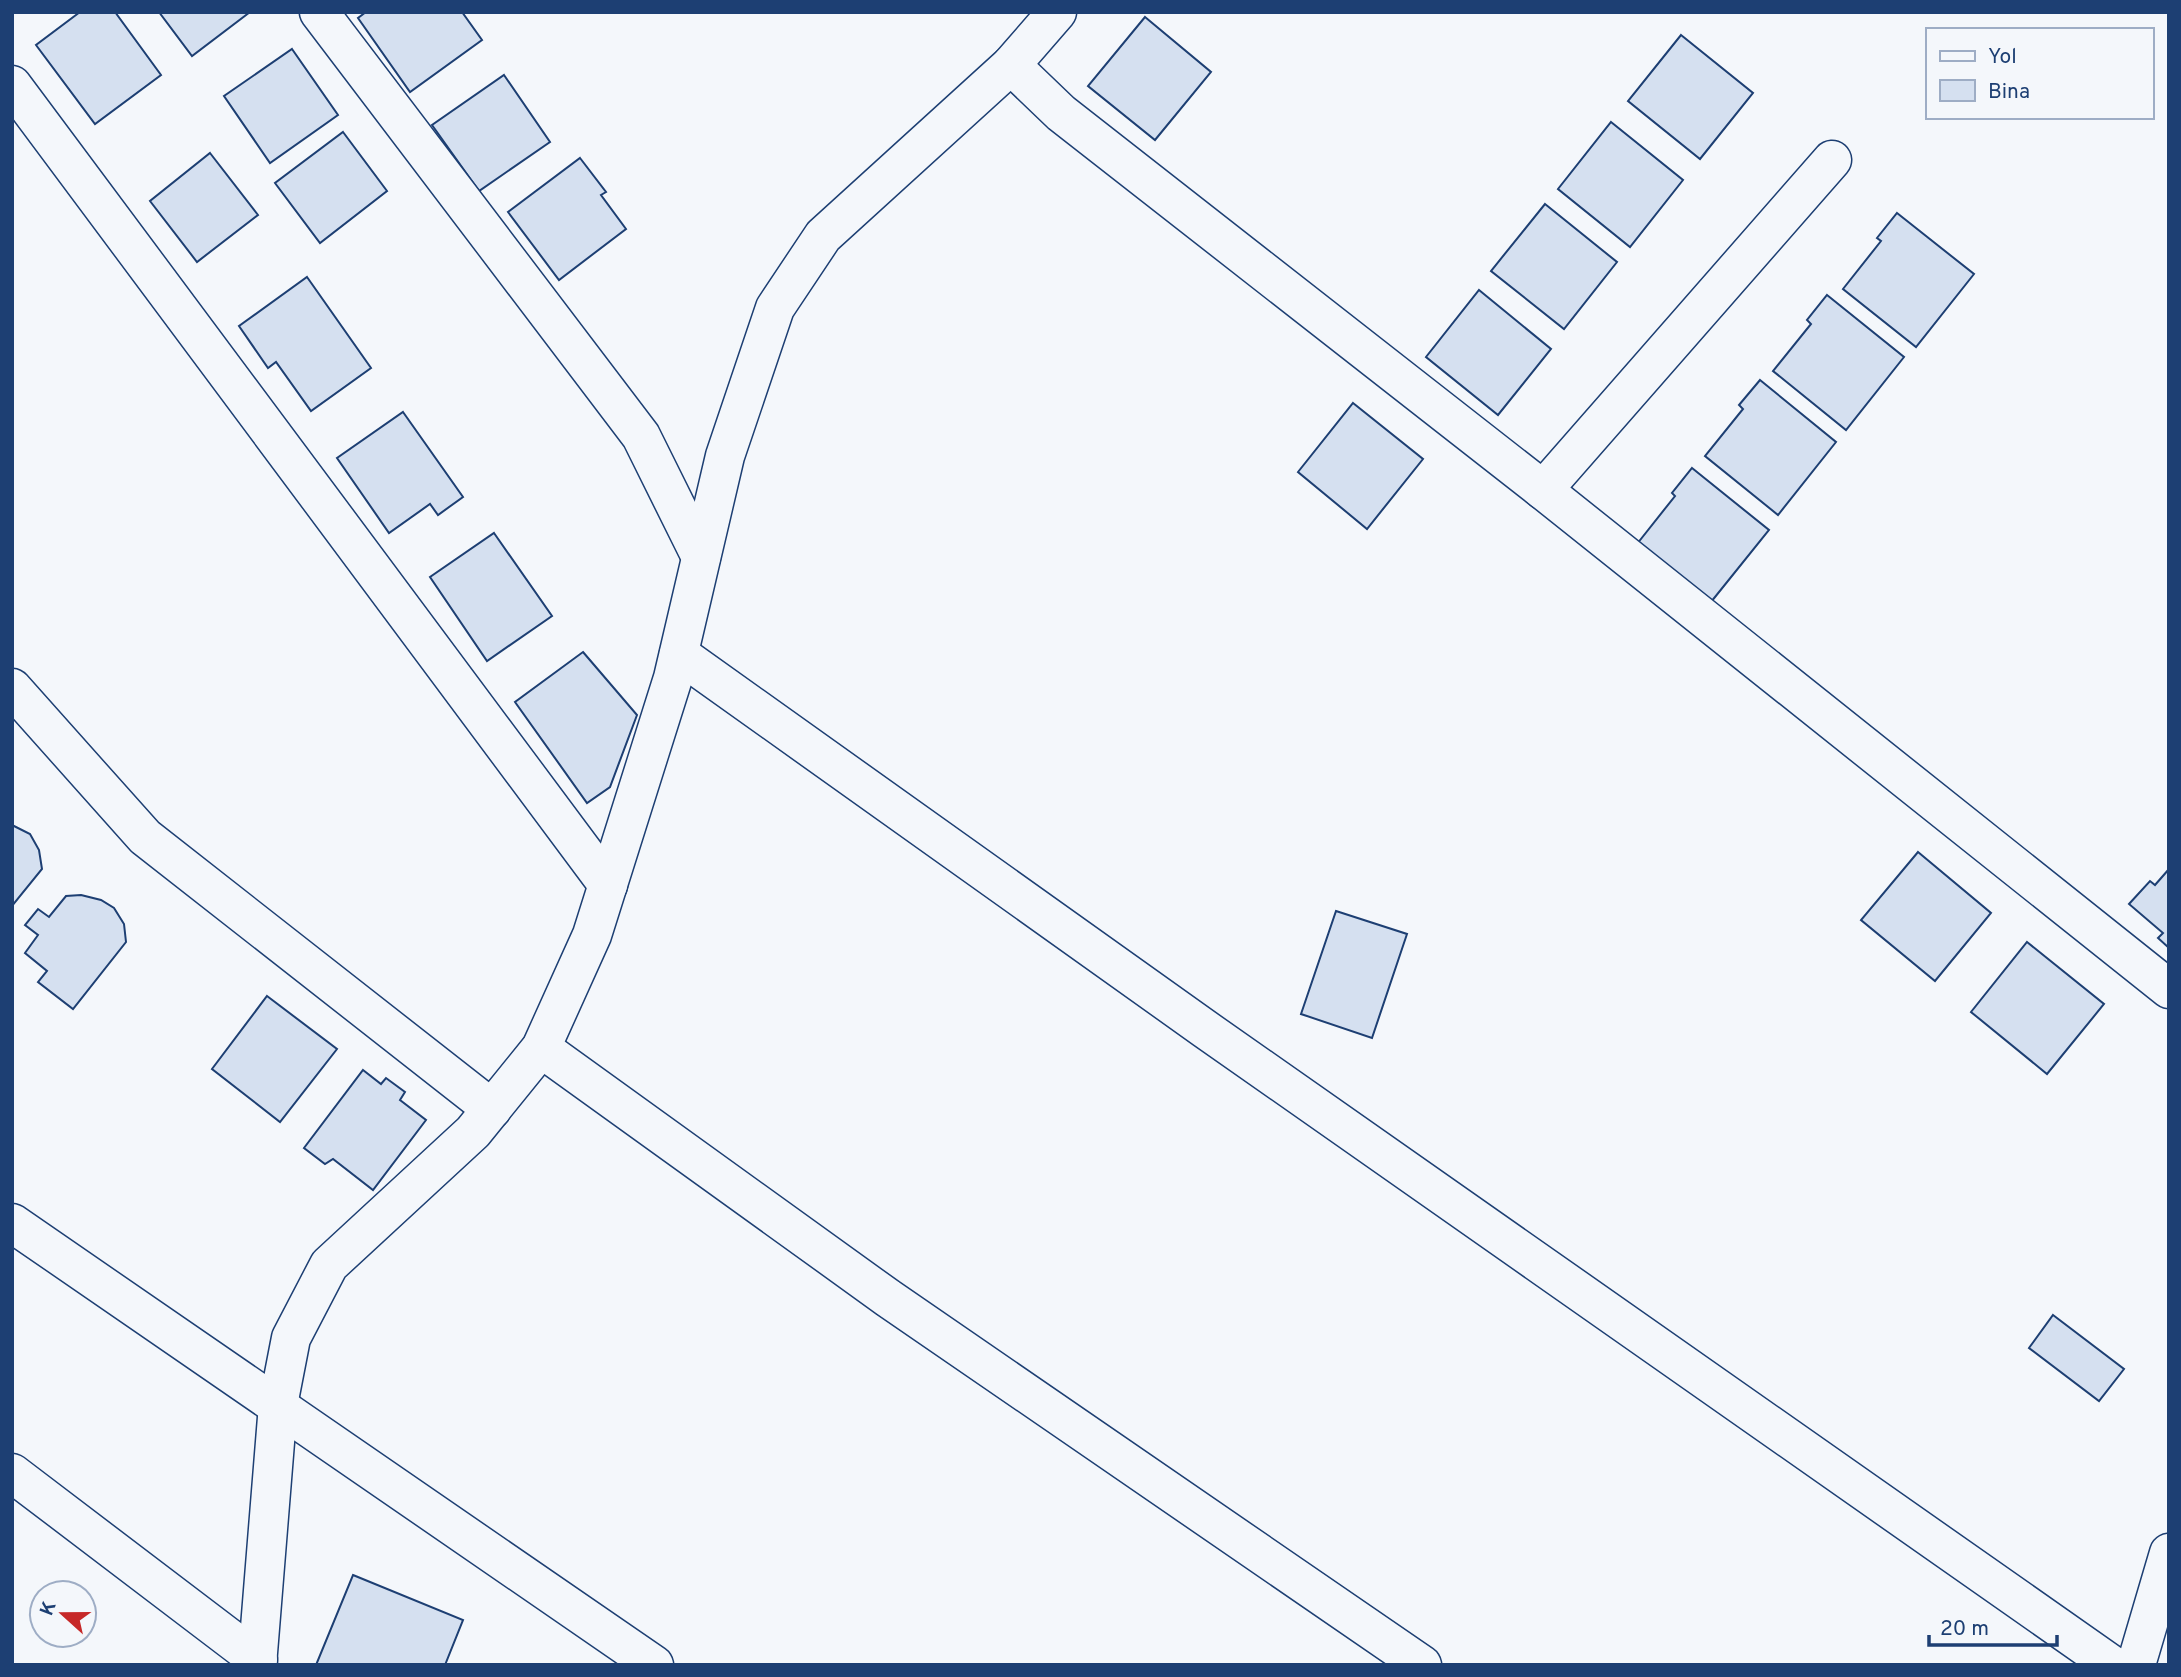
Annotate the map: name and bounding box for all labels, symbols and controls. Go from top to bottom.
legend [1926,28,2153,119]
text: Yol [1988,44,2017,71]
text: Bina [1988,79,2030,106]
north arrow [28,1579,98,1649]
text: K [35,1598,63,1619]
scale bar [1929,1604,2057,1648]
text: 20 m [1940,1616,1989,1643]

